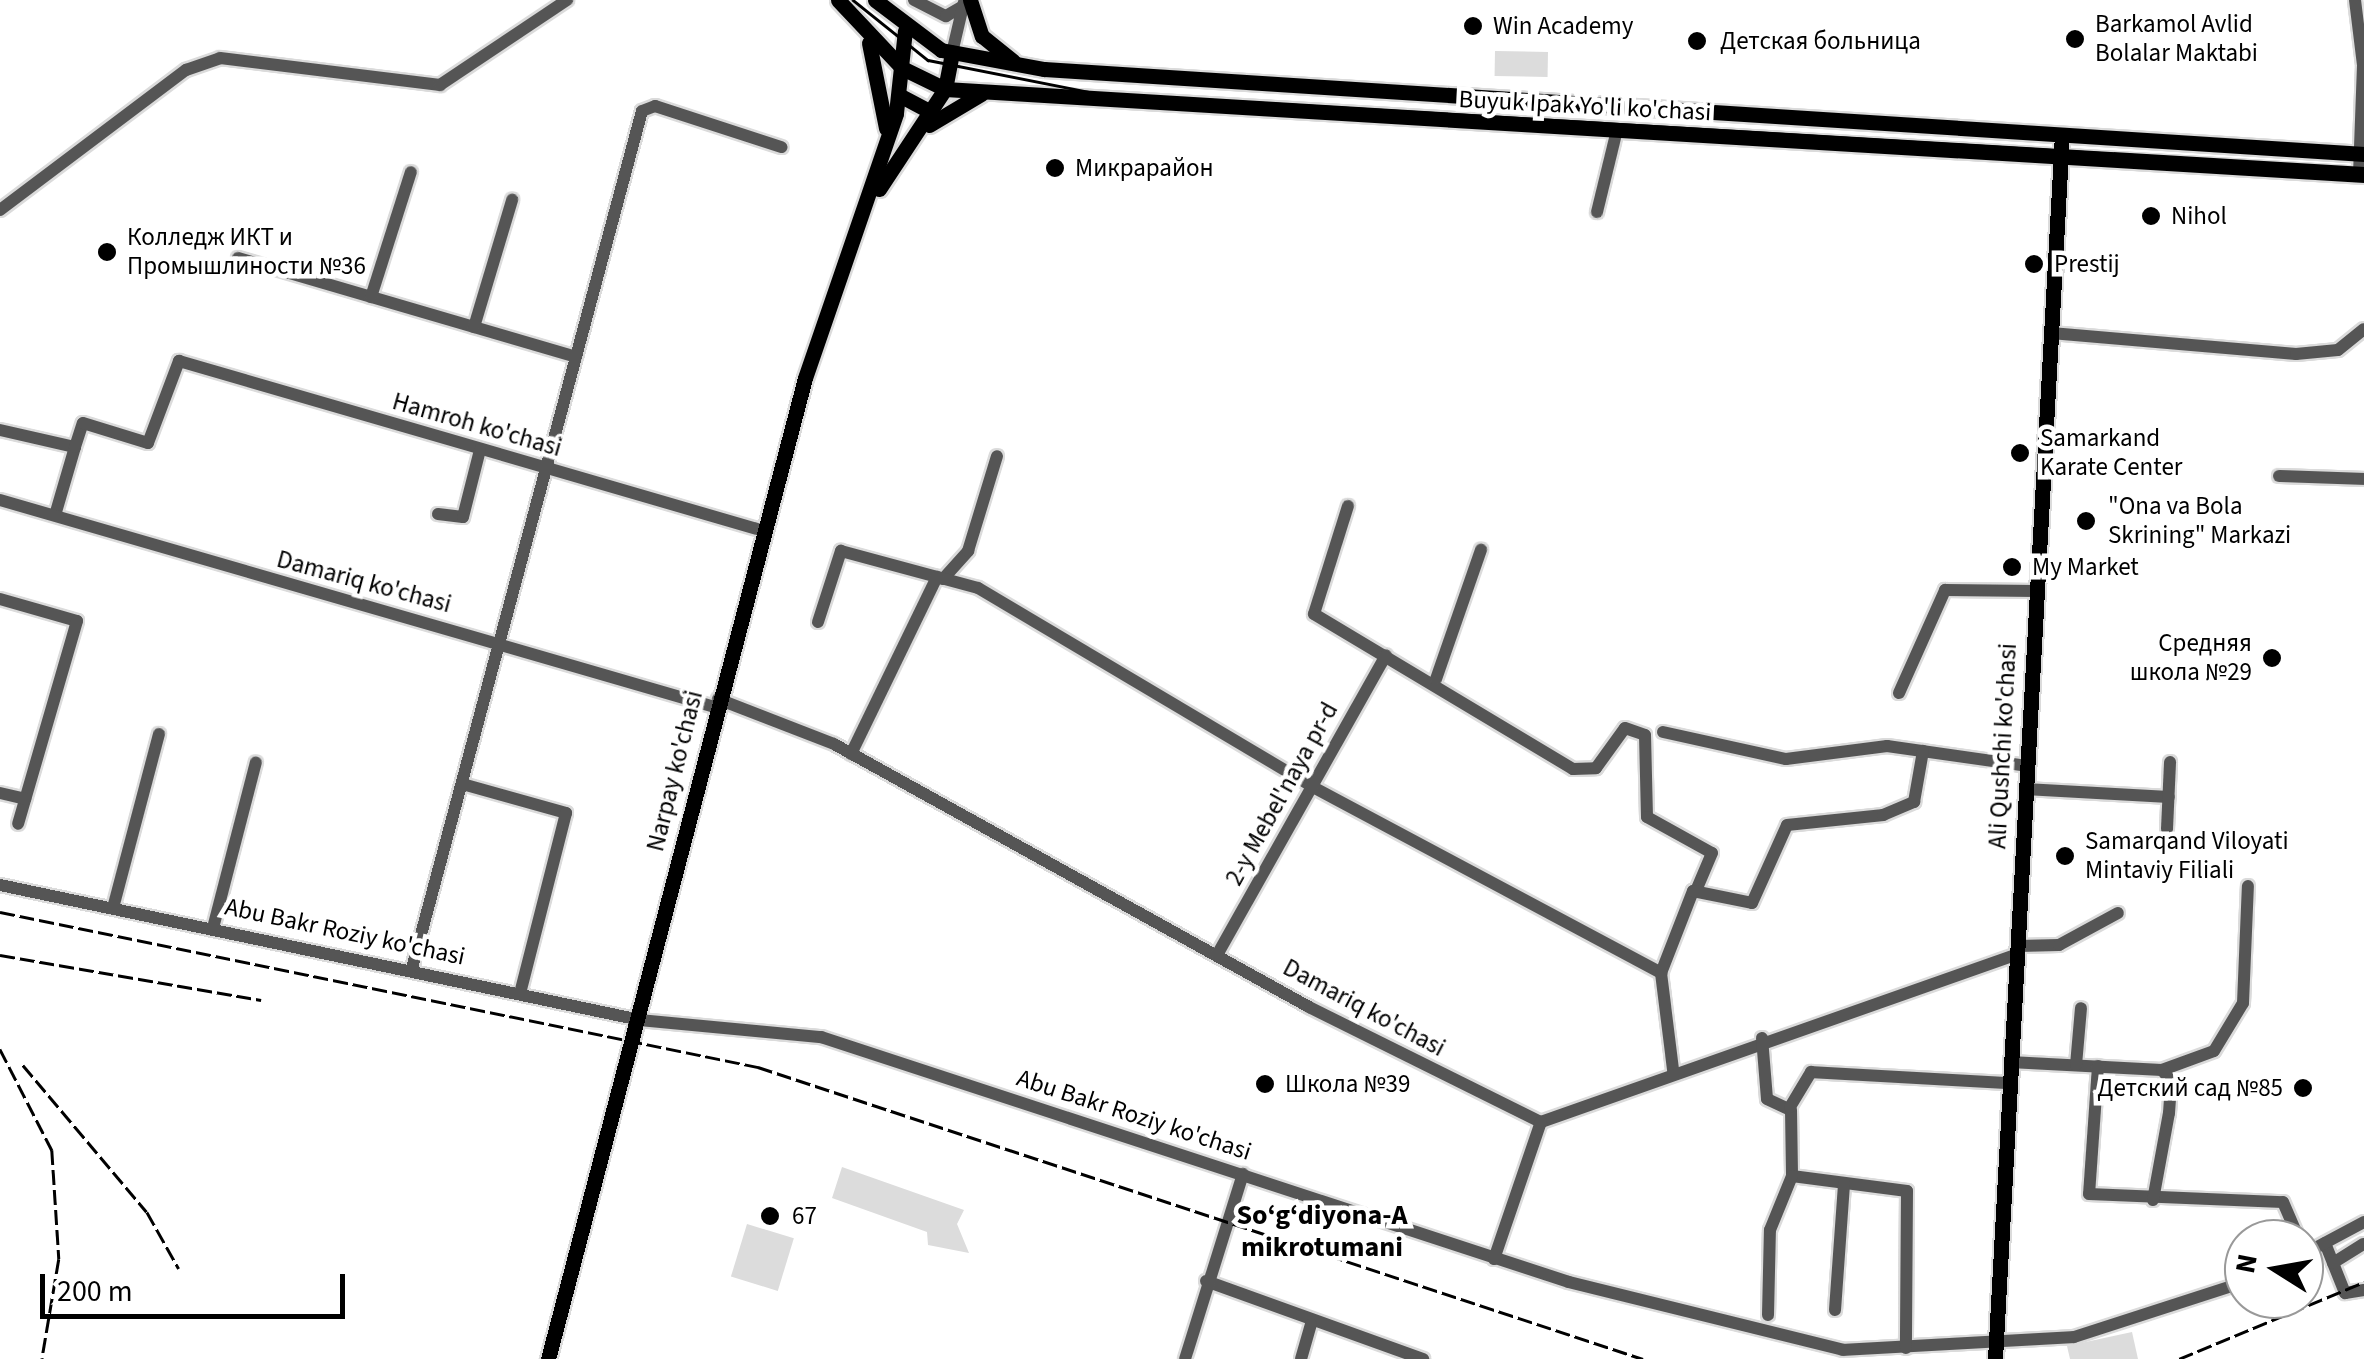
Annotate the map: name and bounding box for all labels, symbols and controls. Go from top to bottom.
place label: Barkamol Avlid Bolalar Maktabi [2095,10,2258,69]
place label: Win Academy [1493,11,1633,41]
marker: Win Academy [1462,15,1484,37]
place label: Детская больница [1720,26,1921,56]
marker: Детская больница [1684,28,1710,54]
marker: Barkamol Avlid Bolalar Maktabi [2064,28,2086,50]
street label: Buyuk Ipak Yo'li ko'chasi [1458,84,1712,128]
place label: Микрарайон [1075,153,1214,183]
marker: Микрарайон [1044,157,1066,179]
place label: Nihol [2171,201,2227,231]
marker: Nihol [2140,205,2162,227]
place label: Колледж ИКТ и Промышлиности №36 [127,223,366,282]
marker: Колледж ИКТ и Промышлиности №36 [96,241,118,263]
place label: Prestij [2054,249,2120,279]
marker: Prestij [2023,253,2045,275]
street label: Hamroh ko'chasi [389,387,565,463]
place label: Samarkand Karate Center [2040,424,2182,483]
marker: Samarkand Karate Center [2009,442,2031,464]
place label: "Ona va Bola Skrining" Markazi [2108,492,2291,551]
marker: "Ona va Bola Skrining" Markazi [2073,508,2099,534]
street label: Damariq ko'chasi [273,544,455,620]
place label: My Market [2032,552,2139,582]
marker: My Market [2001,556,2023,578]
place label: Средняя школа №29 [2130,629,2252,688]
street label: Ali Qushchi ko'chasi [1983,642,2023,850]
marker: Средняя школа №29 [2261,647,2283,669]
street label: Narpay ko'chasi [641,687,709,855]
street label: 2-y Mebel'naya pr-d [1219,697,1345,891]
place label: Samarqand Viloyati Mintaviy Filiali [2085,827,2289,886]
marker: Samarqand Viloyati Mintaviy Filiali [2054,845,2076,867]
street label: Abu Bakr Roziy ko'chasi [222,892,468,972]
street label: Damariq ko'chasi [1278,953,1450,1063]
street label: Abu Bakr Roziy ko'chasi [1013,1063,1255,1167]
place label: Школа №39 [1285,1069,1410,1099]
marker: Школа №39 [1254,1073,1276,1095]
place label: Детский сад №85 [2097,1073,2283,1103]
marker: Детский сад №85 [2292,1077,2314,1099]
district label: So‘g‘diyona-А mikrotumani [1236,1198,1408,1264]
place label: 67 [792,1201,817,1231]
marker: 67 [757,1203,783,1229]
north arrow [2224,1219,2324,1319]
text: N [2225,1251,2268,1277]
scale bar [45,1254,350,1316]
text: 200 m [57,1270,133,1313]

